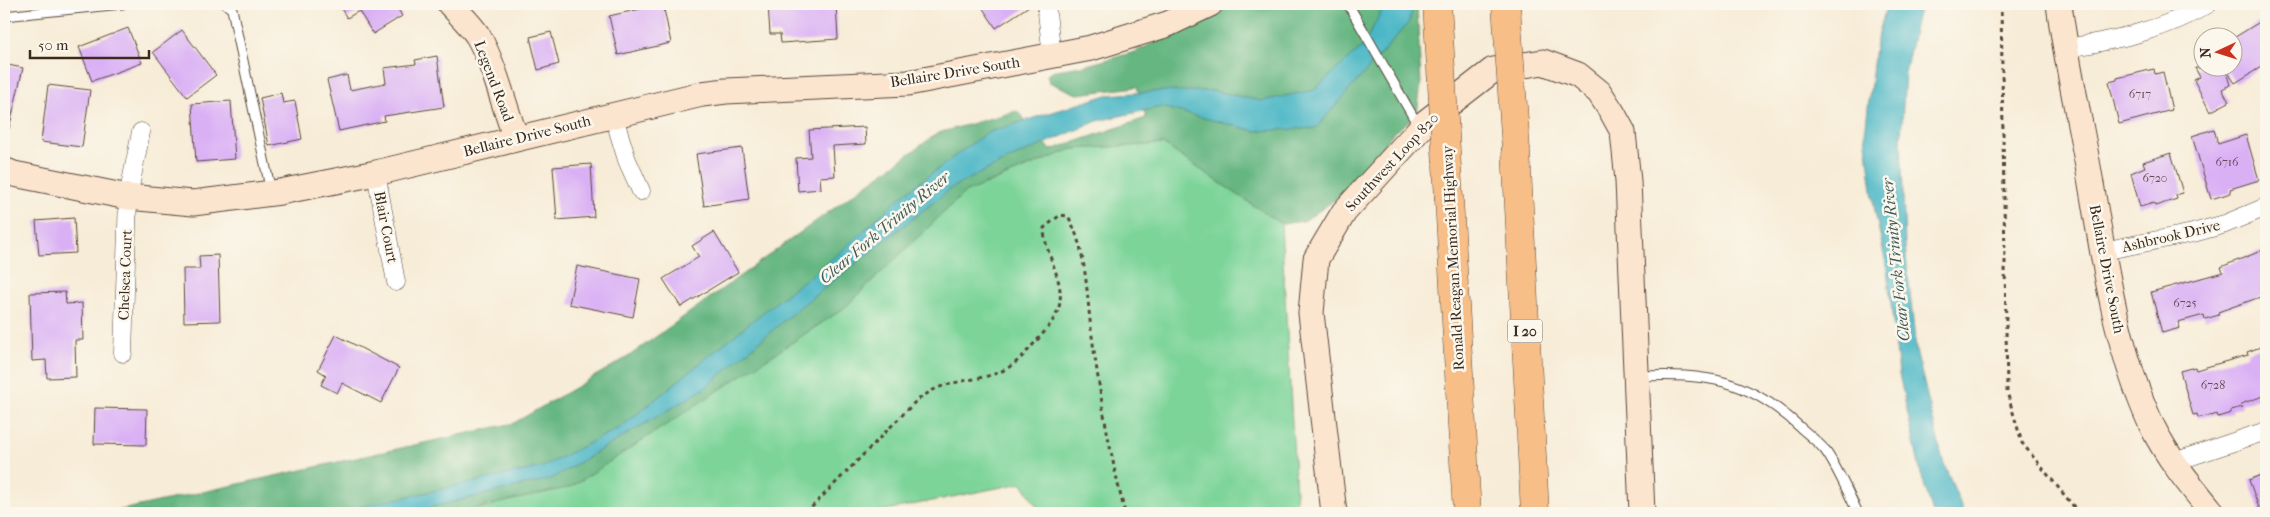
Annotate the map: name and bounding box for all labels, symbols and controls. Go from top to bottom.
scale bar [30,28,149,60]
north arrow [2192,28,2242,78]
text: 50 m [38,36,69,54]
street label: Legend Road [470,38,518,125]
text: N [2197,47,2214,59]
street label: Bellaire Drive South [889,53,1022,91]
house number: 6717 [2129,87,2151,101]
street label: Southwest Loop 820 [1342,109,1442,215]
street label: Bellaire Drive South [461,111,593,161]
street label: Ronald Reagan Memorial Highway [1438,144,1468,371]
house number: 6716 [2216,155,2239,169]
water label: Clear Fork Trinity River [815,166,955,287]
house number: 6720 [2143,171,2167,185]
water label: Clear Fork Trinity River [1877,176,1914,342]
street label: Blair Court [370,190,402,265]
street label: Bellaire Drive South [2086,203,2128,336]
street label: Ashbrook Drive [2119,216,2222,256]
street label: Chelsea Court [114,229,136,321]
house number: 6725 [2173,296,2197,310]
road number: I 20 [1508,320,1542,342]
house number: 6728 [2201,378,2225,392]

